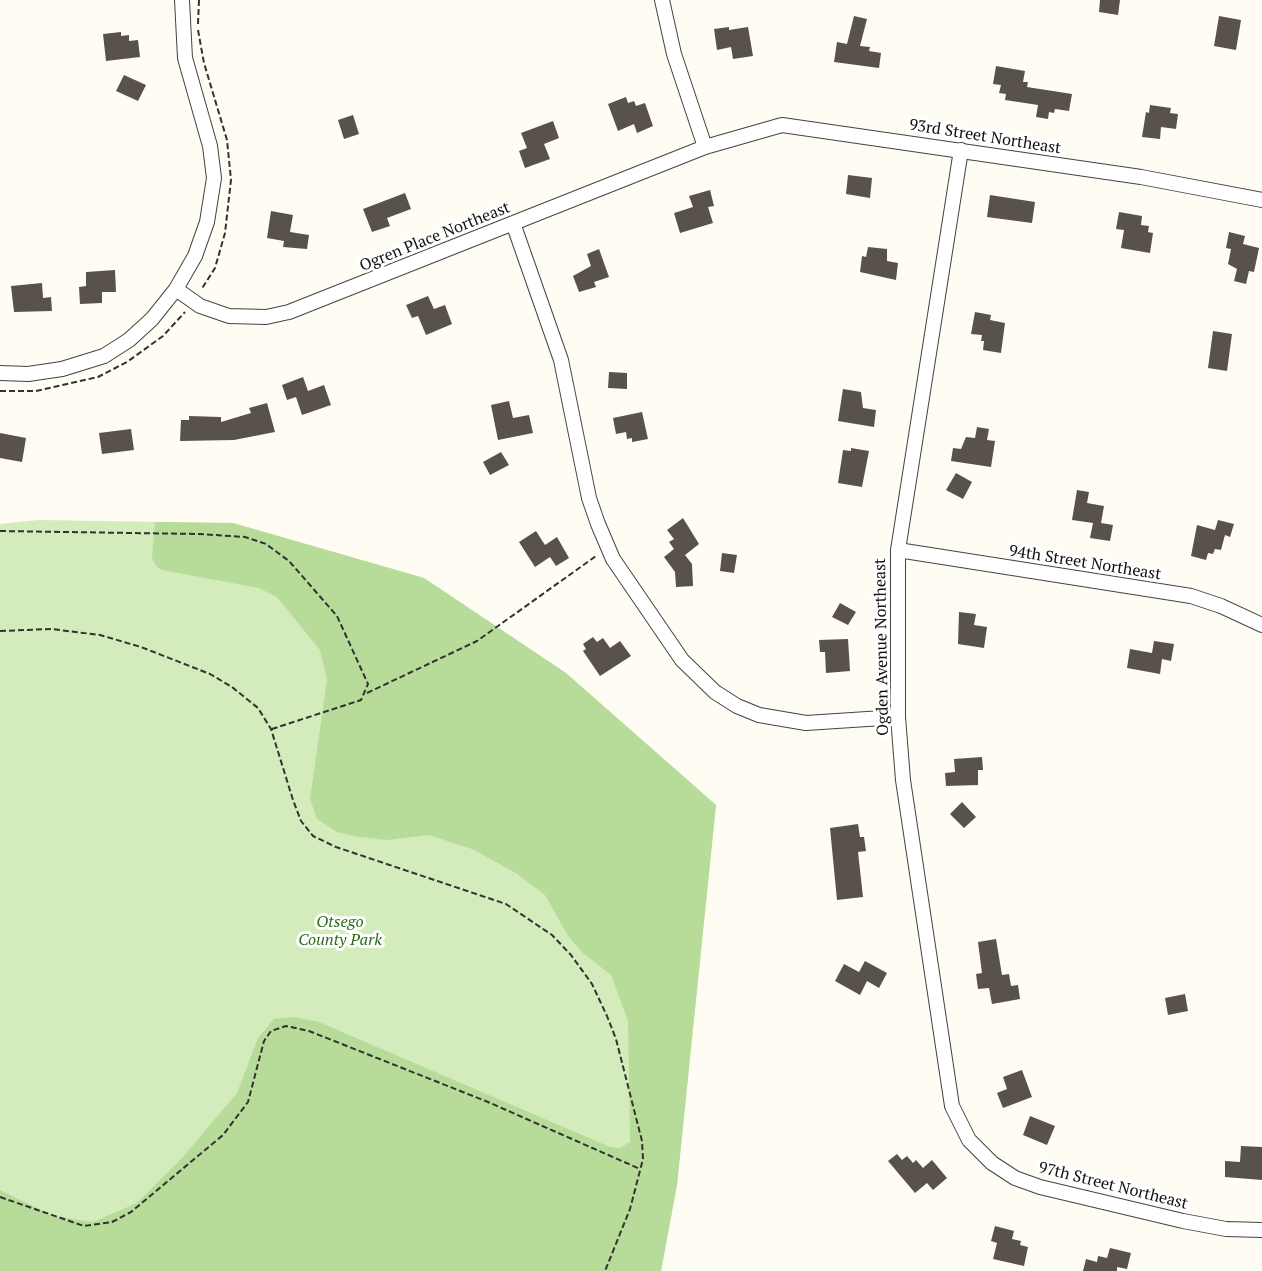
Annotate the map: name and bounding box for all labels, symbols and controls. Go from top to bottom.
street label: 93rd Street Northeast [908,116,1062,158]
street label: Ogren Place Northeast [357,198,513,276]
street label: 94th Street Northeast [1008,541,1162,585]
street label: Ogden Avenue Northeast [871,558,893,736]
park label: Otsego County Park [298,912,382,950]
street label: 97th Street Northeast [1036,1158,1190,1214]

